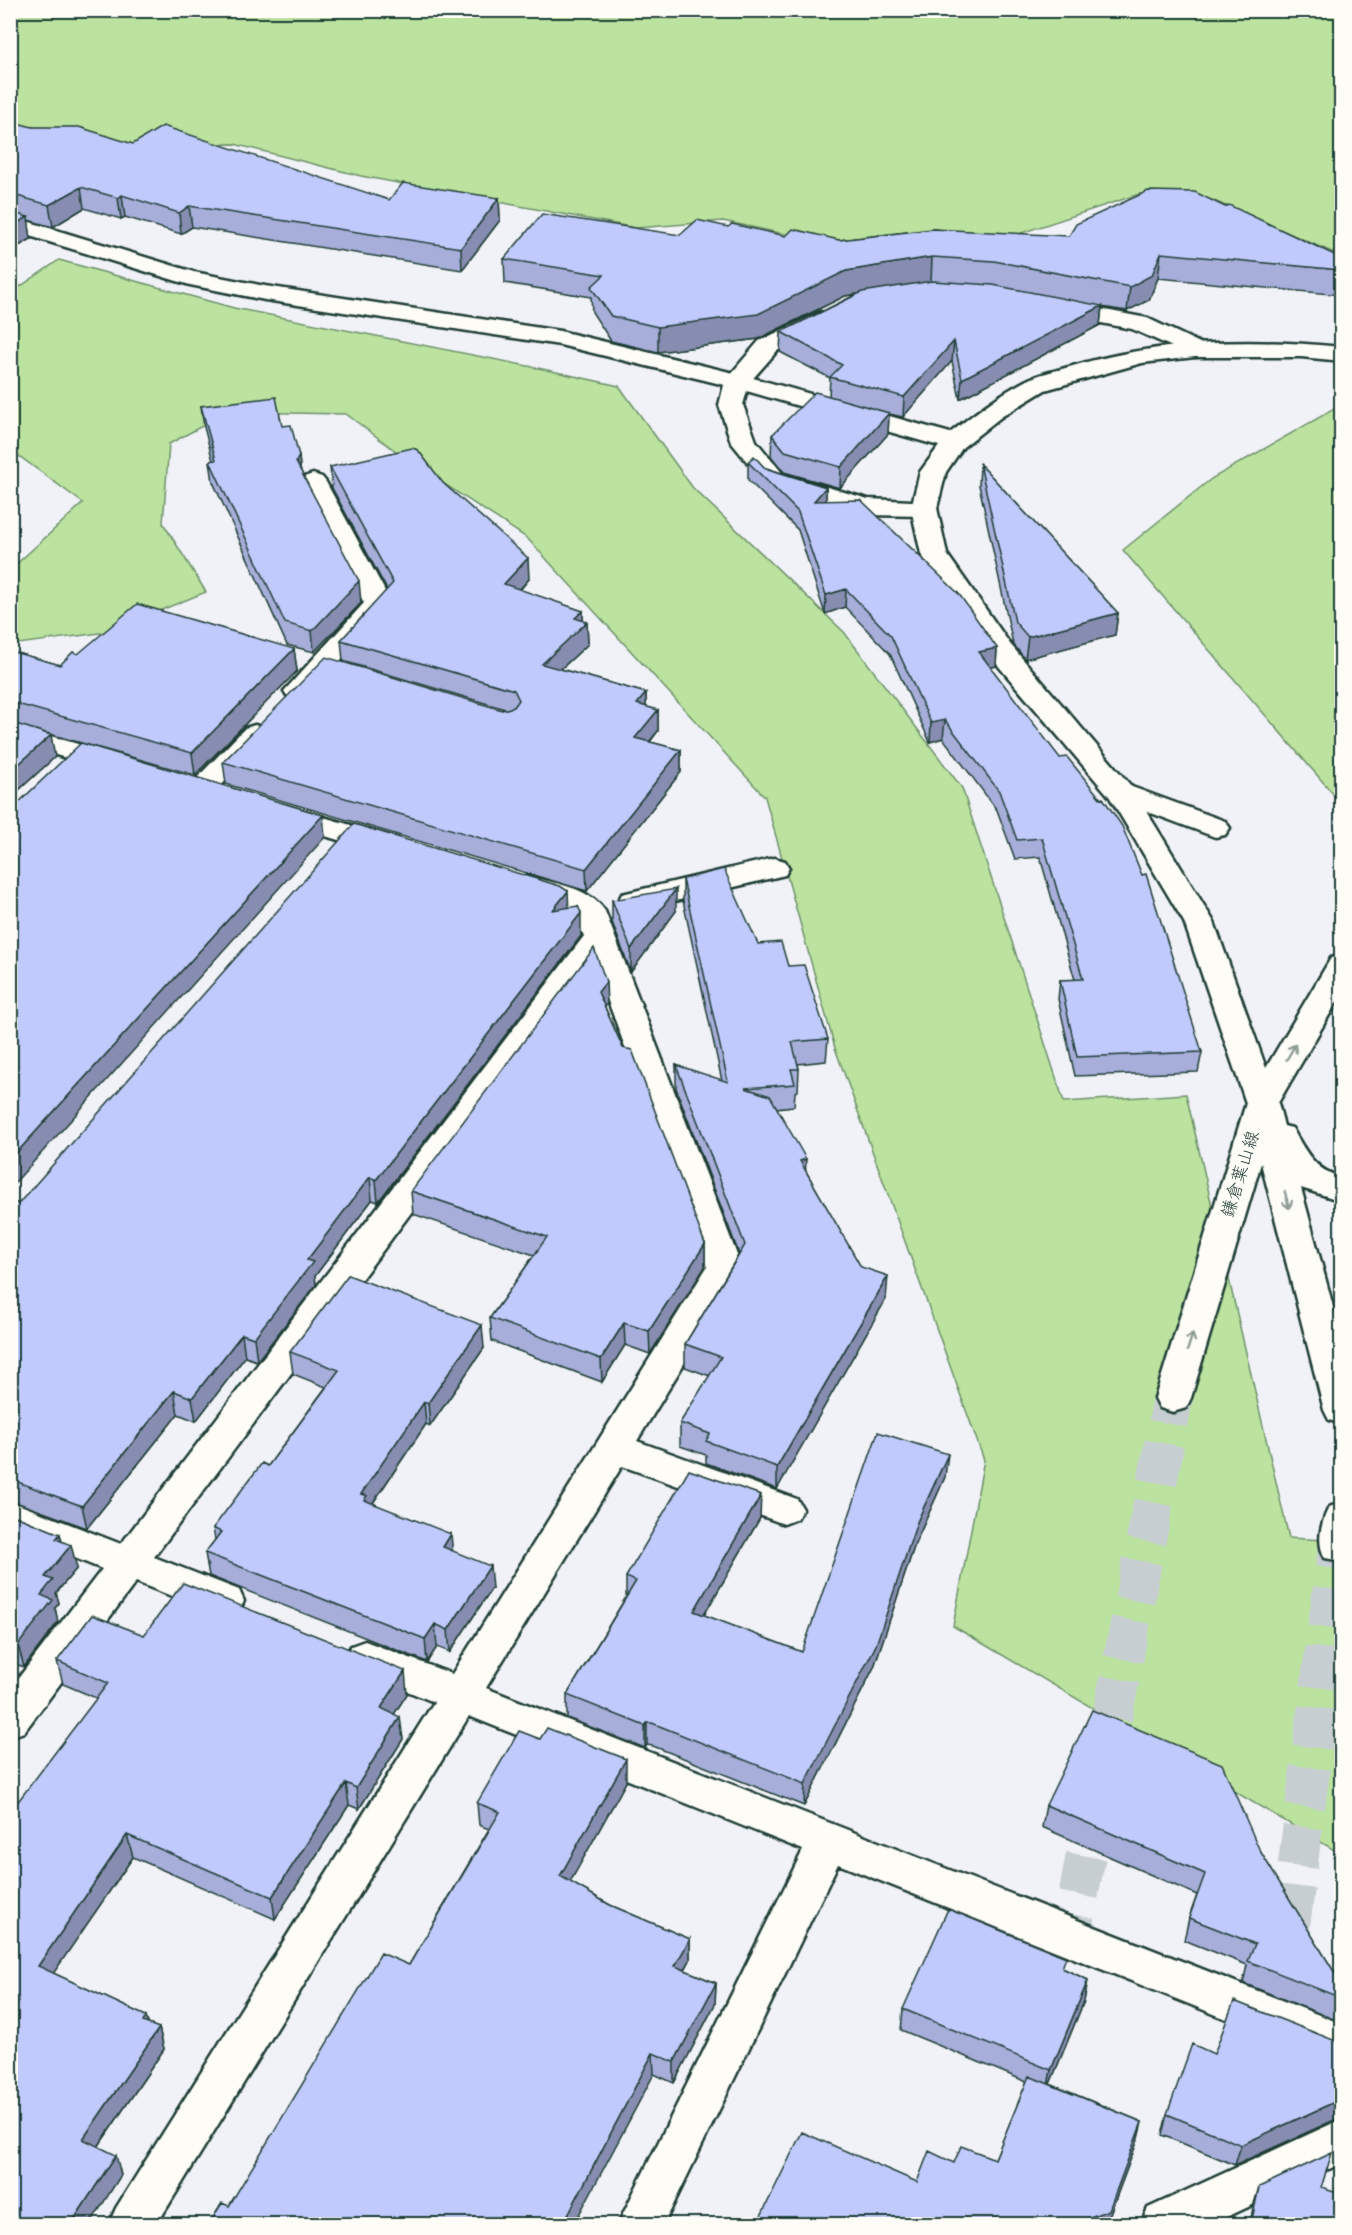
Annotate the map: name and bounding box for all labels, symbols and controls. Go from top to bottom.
one-way arrow [1285,1044,1297,1061]
street label: 鎌倉葉山線 [1215,1127,1266,1221]
one-way arrow [1282,1190,1293,1209]
one-way arrow [1185,1333,1196,1352]

